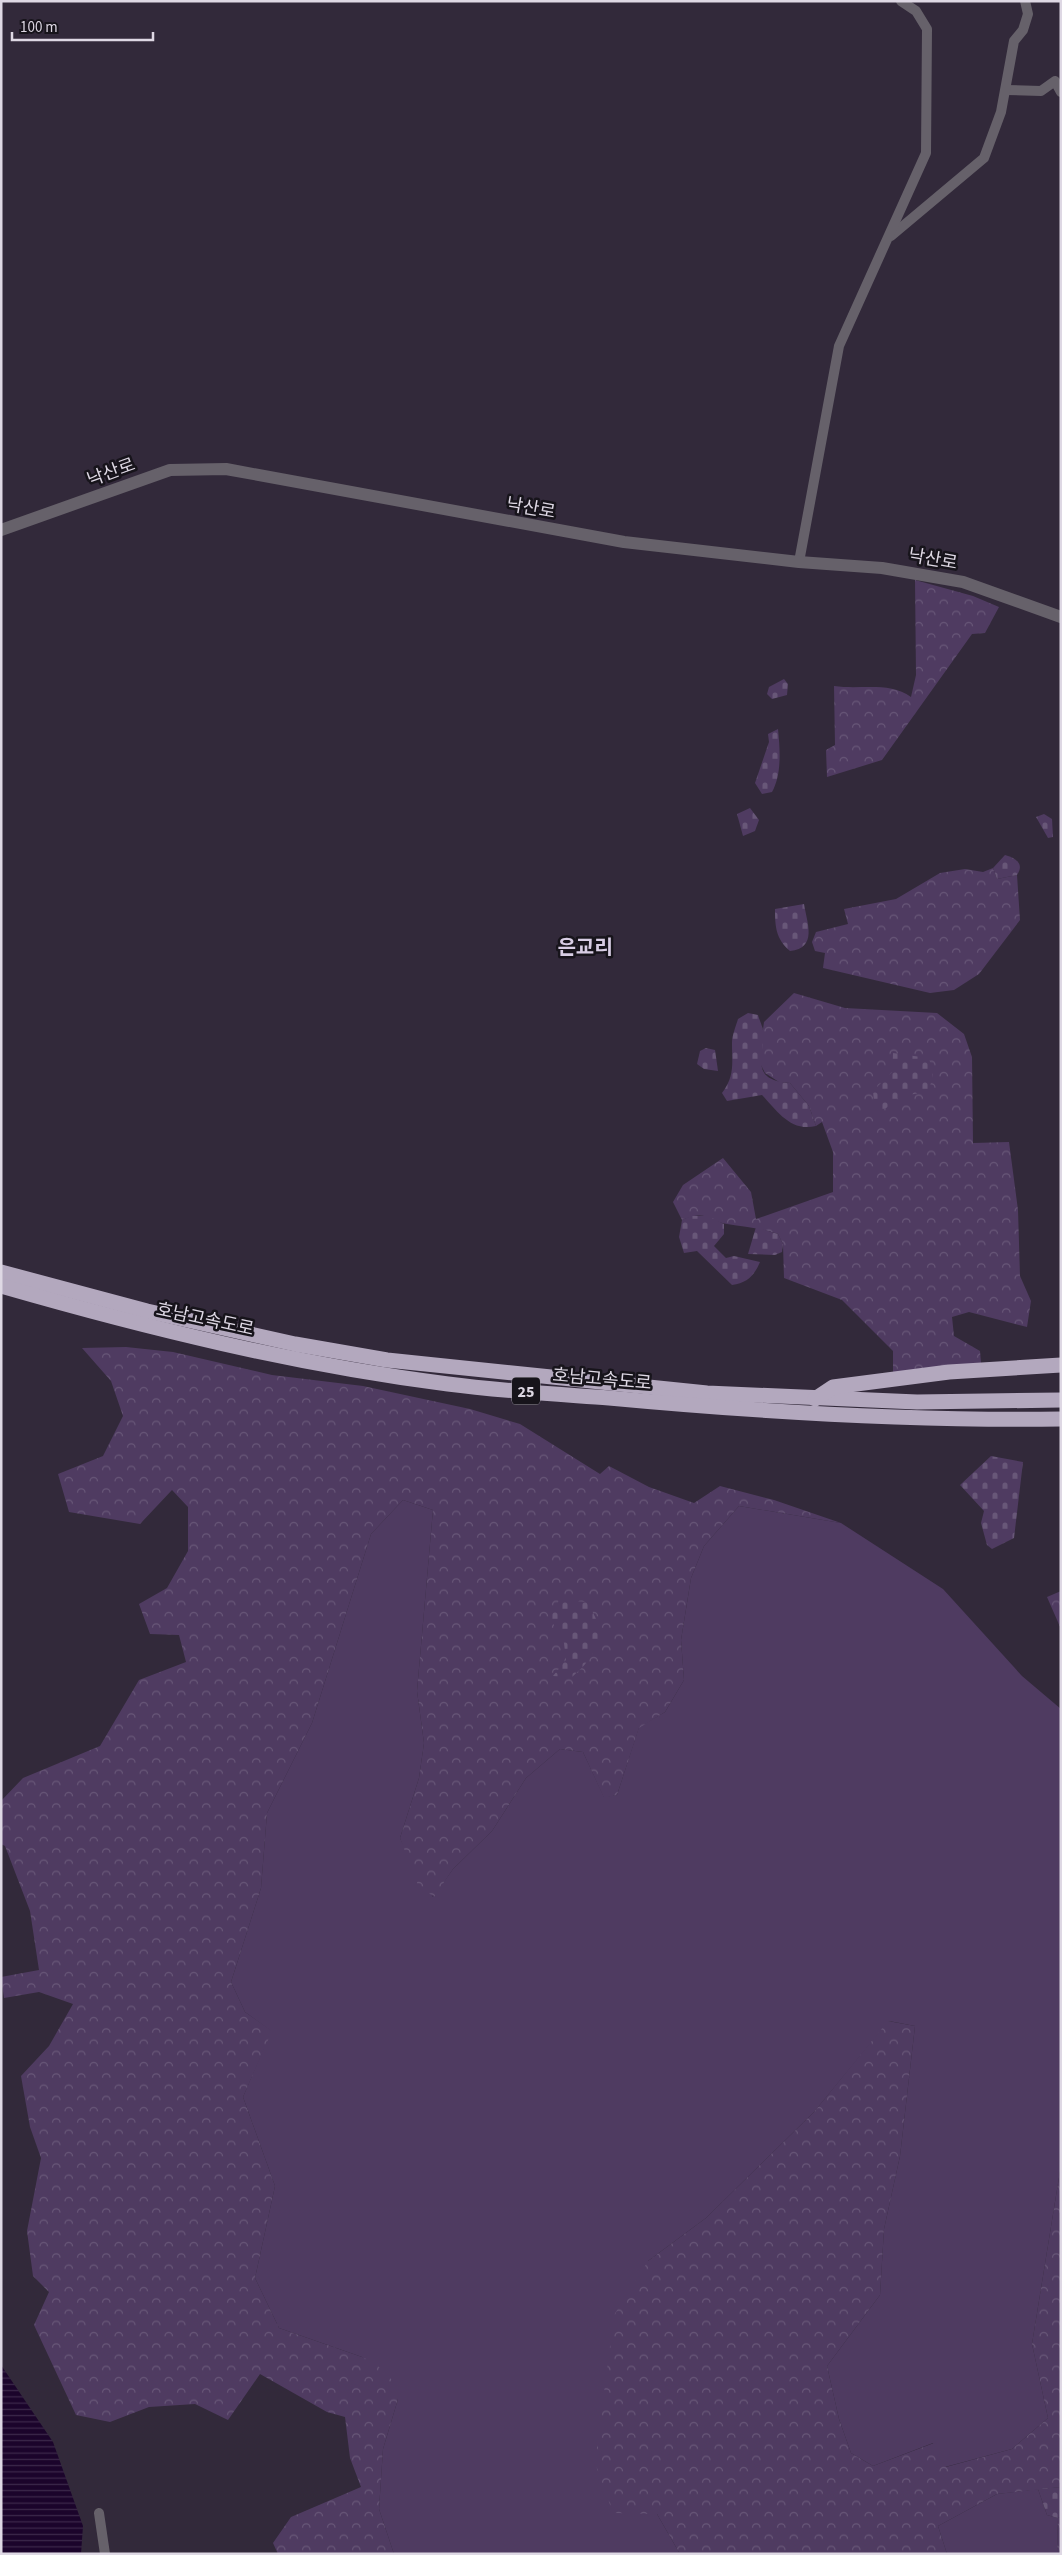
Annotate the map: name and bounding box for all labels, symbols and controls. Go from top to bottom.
scale bar [12,10,154,42]
text: 100 m [20,17,58,38]
street label: 낙산로 [84,452,139,493]
street label: 낙산로 [504,492,558,525]
street label: 낙산로 [906,543,960,576]
district label: 은교리 [557,934,613,962]
street label: 호남고속도로 [154,1297,256,1342]
street label: 호남고속도로 [551,1363,653,1396]
road number: 25 [512,1378,540,1404]

